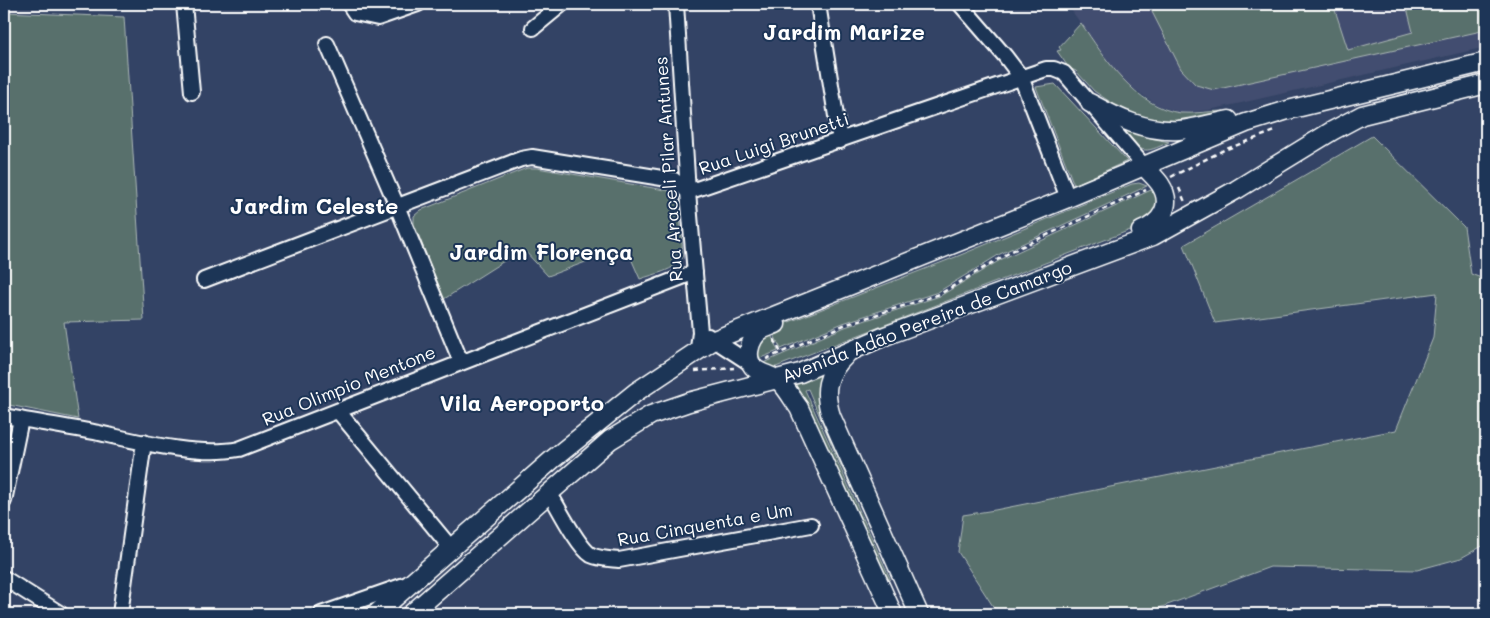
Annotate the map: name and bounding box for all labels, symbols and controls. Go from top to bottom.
district label: Jardim Marize [763,17,925,46]
street label: Rua Araceli Pilar Antunes [648,56,688,282]
street label: Rua Luigi Brunetti [695,106,852,180]
district label: Jardim Celeste [230,191,398,220]
district label: Jardim Florença [449,237,633,266]
street label: Avenida Adão Pereira de Camargo [778,254,1075,388]
street label: Rua Olimpio Mentone [258,339,439,431]
district label: Vila Aeroporto [440,388,604,417]
street label: Rua Cinquenta e Um [615,497,794,551]

